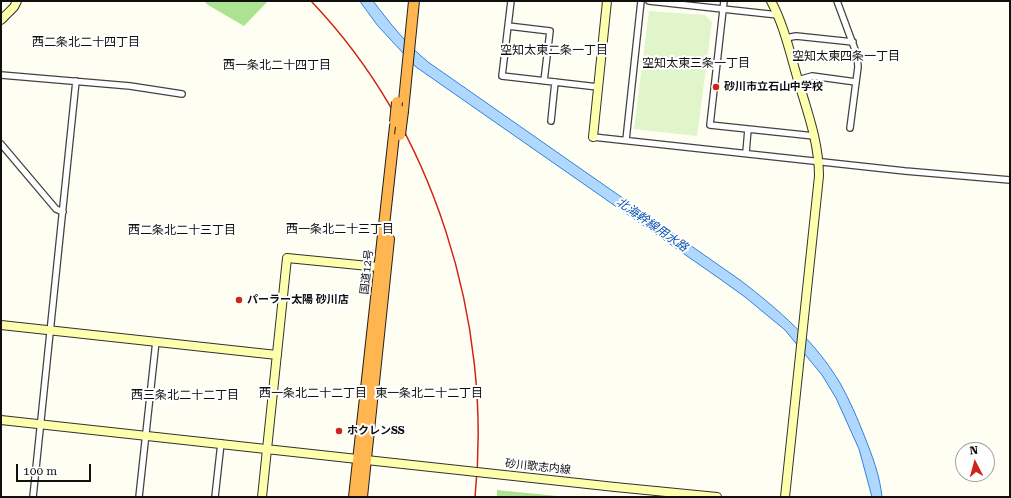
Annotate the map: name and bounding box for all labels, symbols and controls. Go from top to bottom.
district label: 西二条北二十四丁目 [32,35,140,49]
district label: 空知太東二条一丁目 [500,43,608,57]
district label: 空知太東四条一丁目 [792,49,900,63]
district label: 空知太東三条一丁目 [642,56,750,70]
district label: 西一条北二十四丁目 [223,58,331,72]
place label: 砂川市立石山中学校 [724,80,823,94]
marker: 砂川市立石山中学校 [711,82,721,92]
water label: 北海幹線用水路 [613,195,691,255]
district label: 西一条北二十三丁目 [286,222,394,236]
district label: 西二条北二十三丁目 [128,223,236,237]
street label: 国道12号 [358,249,376,295]
place label: パーラー太陽 砂川店 [247,293,349,307]
marker: パーラー太陽 砂川店 [234,295,244,305]
district label: 西一条北二十二丁目 [259,386,367,400]
district label: 東一条北二十二丁目 [375,386,483,400]
district label: 西三条北二十二丁目 [131,388,239,402]
place label: ホクレンSS [347,424,405,438]
marker: ホクレンSS [334,426,344,436]
north arrow [955,442,995,482]
text: N [969,444,979,457]
scale bar [18,456,93,482]
street label: 砂川歌志内線 [504,457,572,477]
text: 100 m [23,464,57,478]

